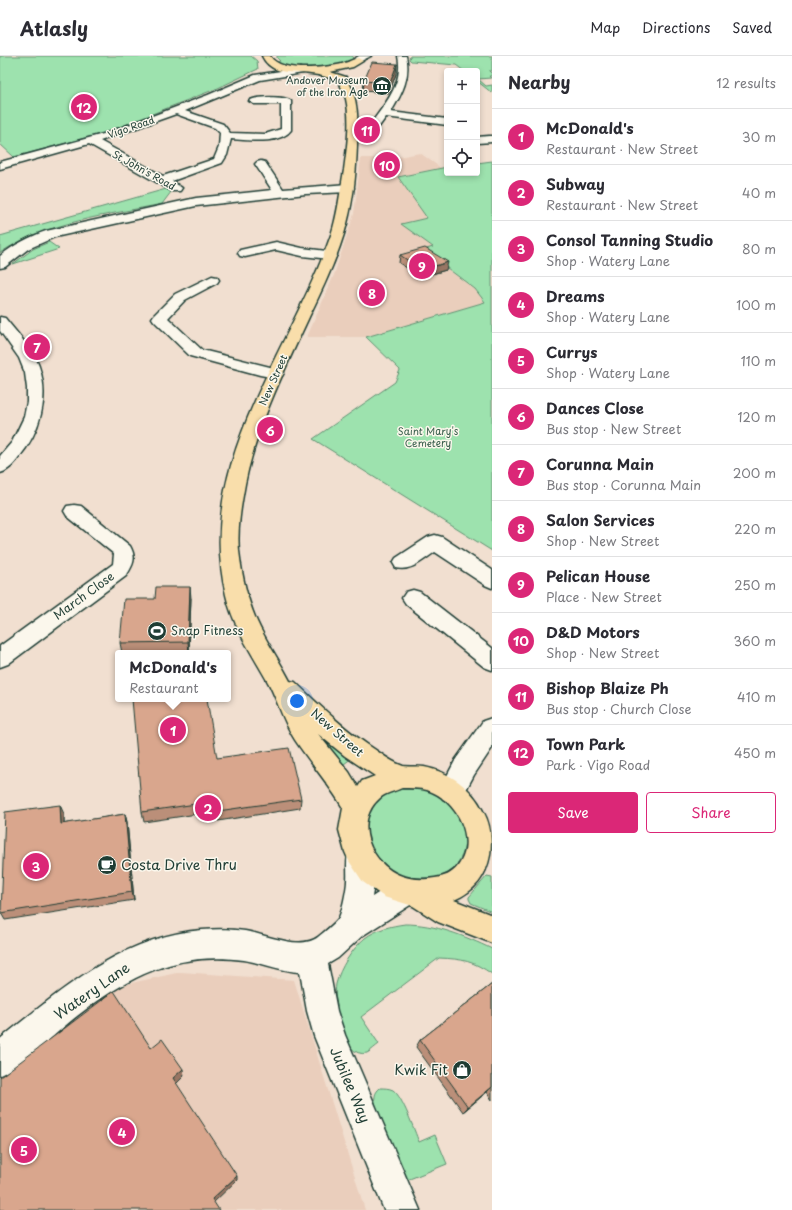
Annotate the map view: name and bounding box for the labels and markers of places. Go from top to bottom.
place label: Andover Museum of the Iron Age [286,72,368,99]
museum icon: Andover Museum of the Iron Age [371,75,393,97]
pin: 12 [71,92,97,122]
pin: 11 [354,115,380,145]
pin: 10 [374,150,400,180]
pin: 9 [409,251,435,281]
pin: 8 [359,278,385,308]
pin: 7 [24,332,50,362]
pin: 6 [257,415,283,445]
sports icon: Snap Fitness [146,620,168,642]
place label: Snap Fitness [171,621,244,639]
pin: 1 [160,715,186,745]
pin: 2 [195,793,221,823]
pin: 3 [23,851,49,881]
cafe icon: Costa Drive Thru [96,854,118,876]
place label: Costa Drive Thru [121,854,237,875]
place label: Kwik Fit [394,1059,448,1080]
shop icon: Kwik Fit [451,1059,473,1081]
pin: 4 [109,1117,135,1147]
pin: 5 [11,1135,37,1165]

